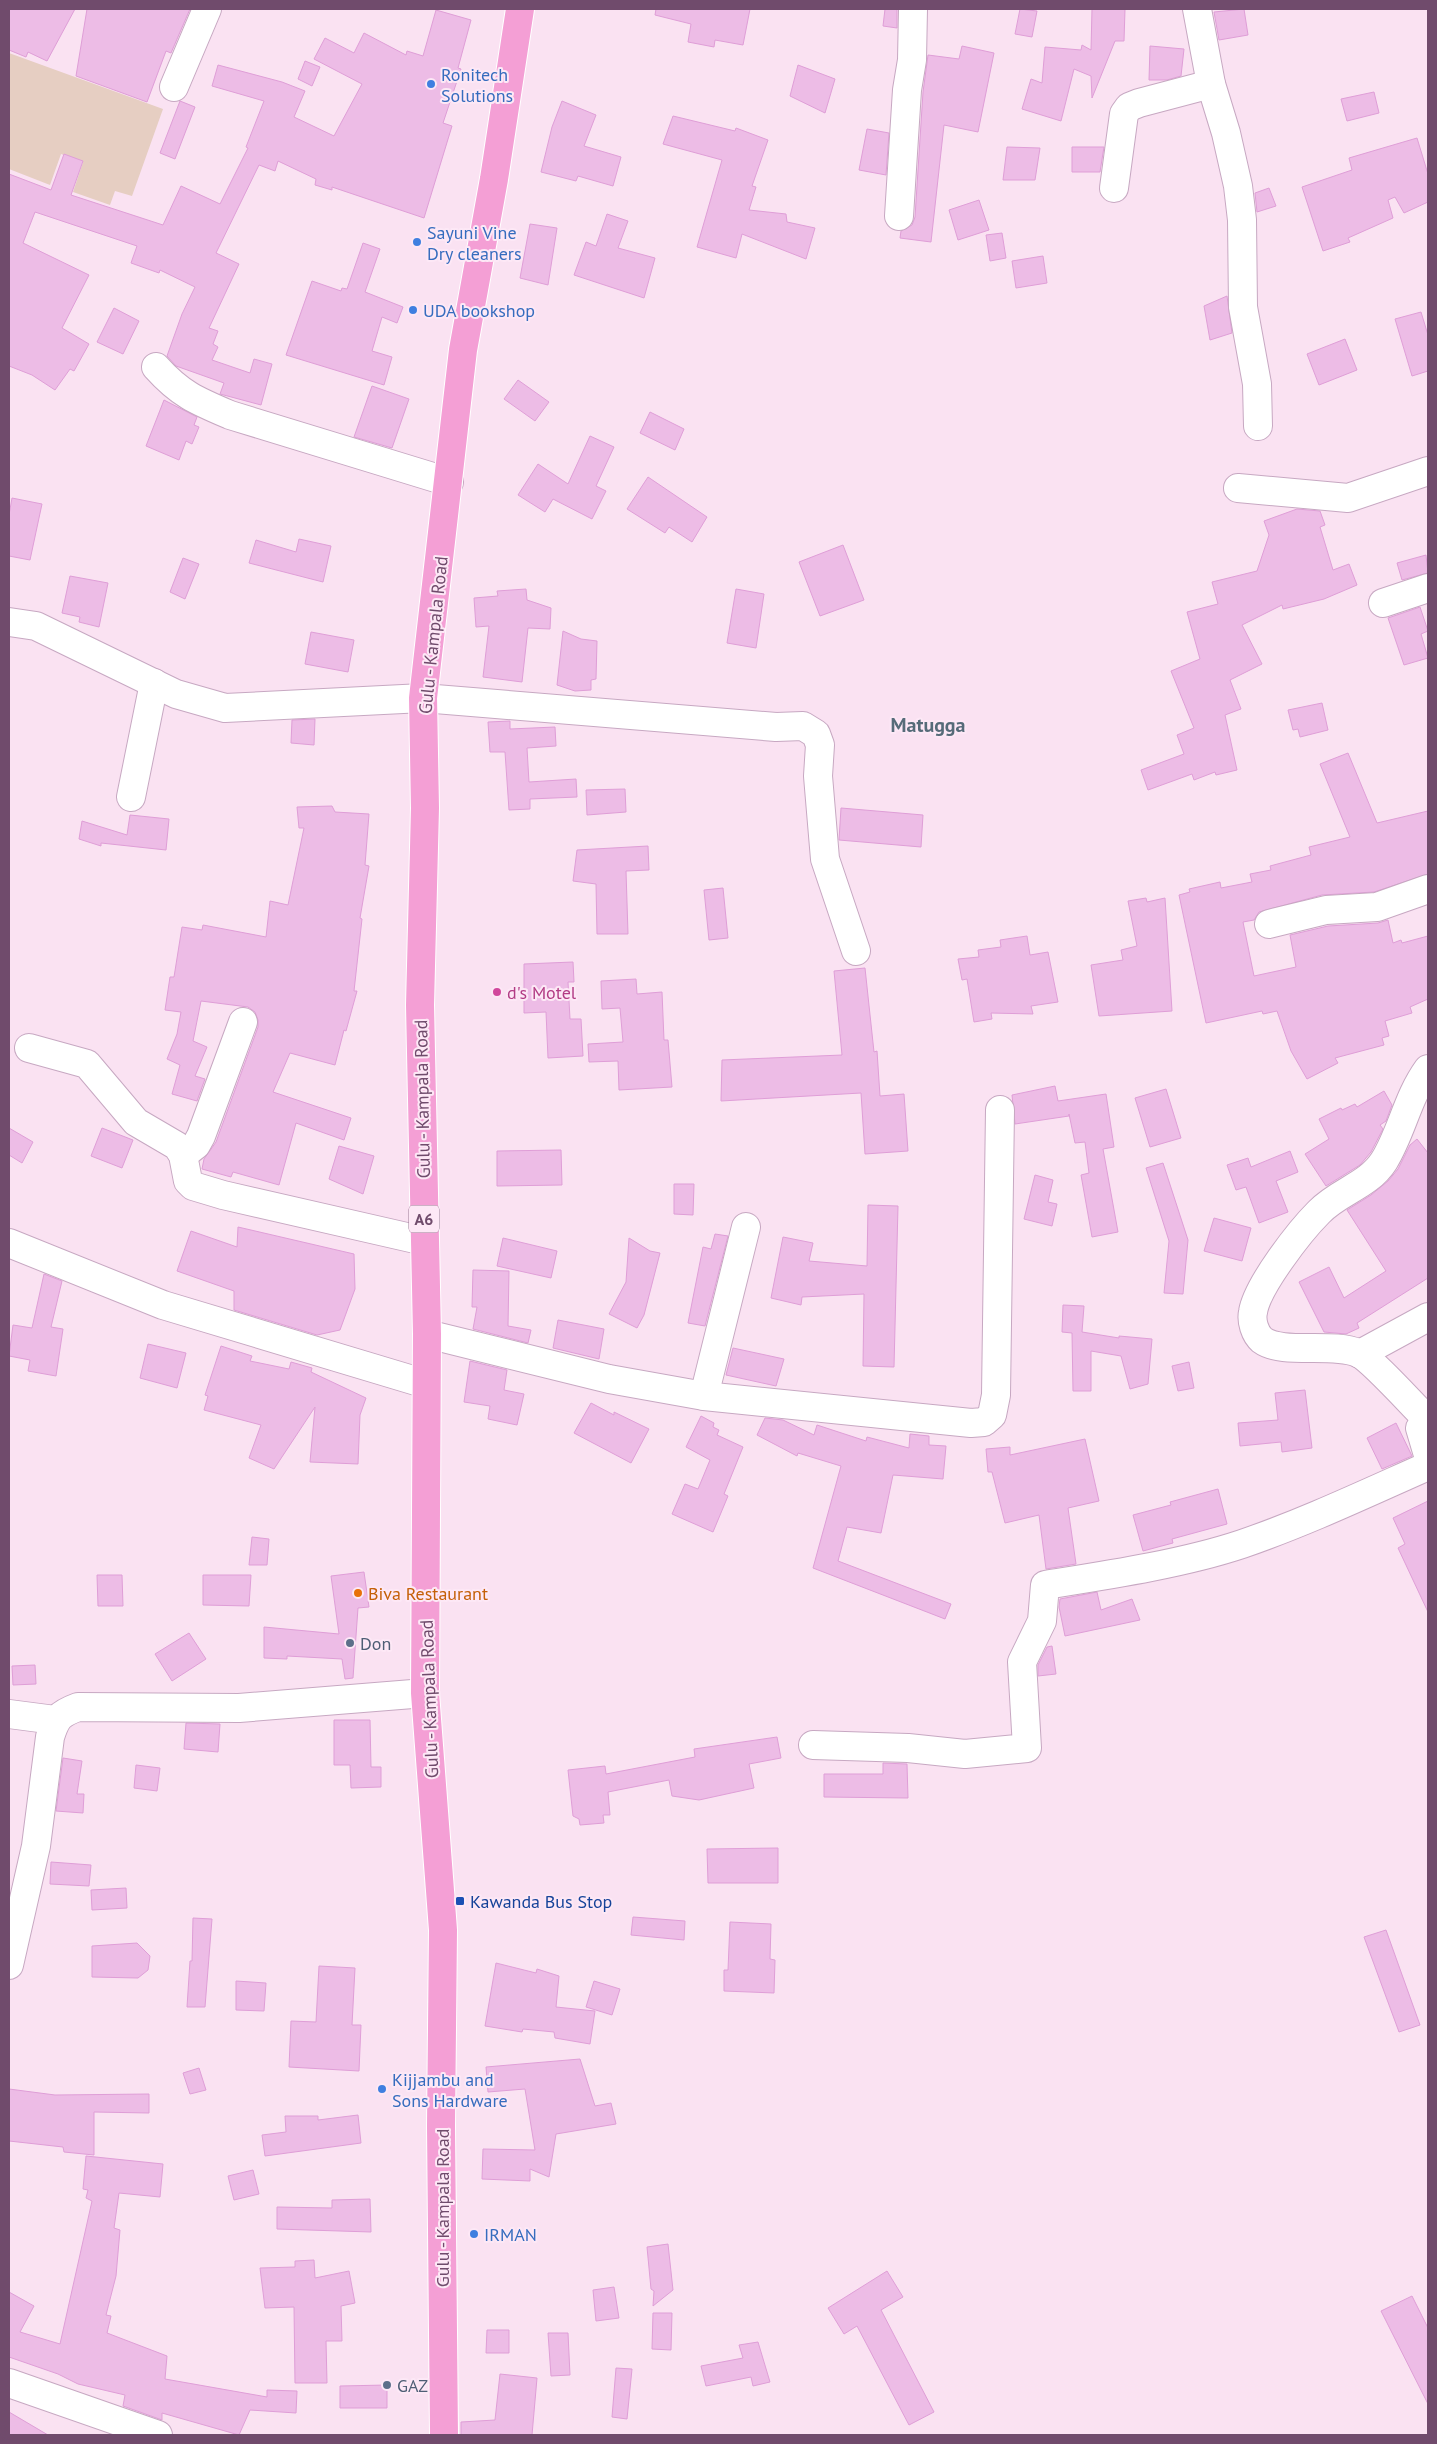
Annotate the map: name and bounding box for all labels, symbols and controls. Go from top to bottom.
place label: Ronitech Solutions [441,63,513,107]
marker: Ronitech Solutions [425,78,437,90]
place label: Sayuni Vine Dry cleaners [427,221,522,265]
marker: Sayuni Vine Dry cleaners [411,236,423,248]
place label: UDA bookshop [423,299,535,322]
marker: UDA bookshop [407,304,419,316]
street label: Gulu - Kampala Road [413,555,453,715]
district label: Matugga [890,712,966,738]
place label: d's Motel [507,981,577,1004]
marker: d's Motel [491,986,503,998]
street label: Gulu - Kampala Road [409,1019,435,1179]
road number: A6 [409,1206,439,1232]
place label: Biva Restaurant [368,1582,488,1605]
marker: Biva Restaurant [352,1587,364,1599]
street label: Gulu - Kampala Road [415,1619,443,1779]
place label: Don [360,1632,391,1655]
marker: Don [344,1637,356,1649]
place label: Kawanda Bus Stop [470,1890,612,1913]
marker: Kawanda Bus Stop [454,1895,466,1907]
place label: Kijjambu and Sons Hardware [392,2068,508,2112]
marker: Kijjambu and Sons Hardware [376,2083,388,2095]
street label: Gulu - Kampala Road [431,2129,454,2287]
place label: IRMAN [484,2223,537,2246]
marker: IRMAN [468,2228,480,2240]
place label: GAZ [397,2374,428,2397]
marker: GAZ [381,2379,393,2391]

